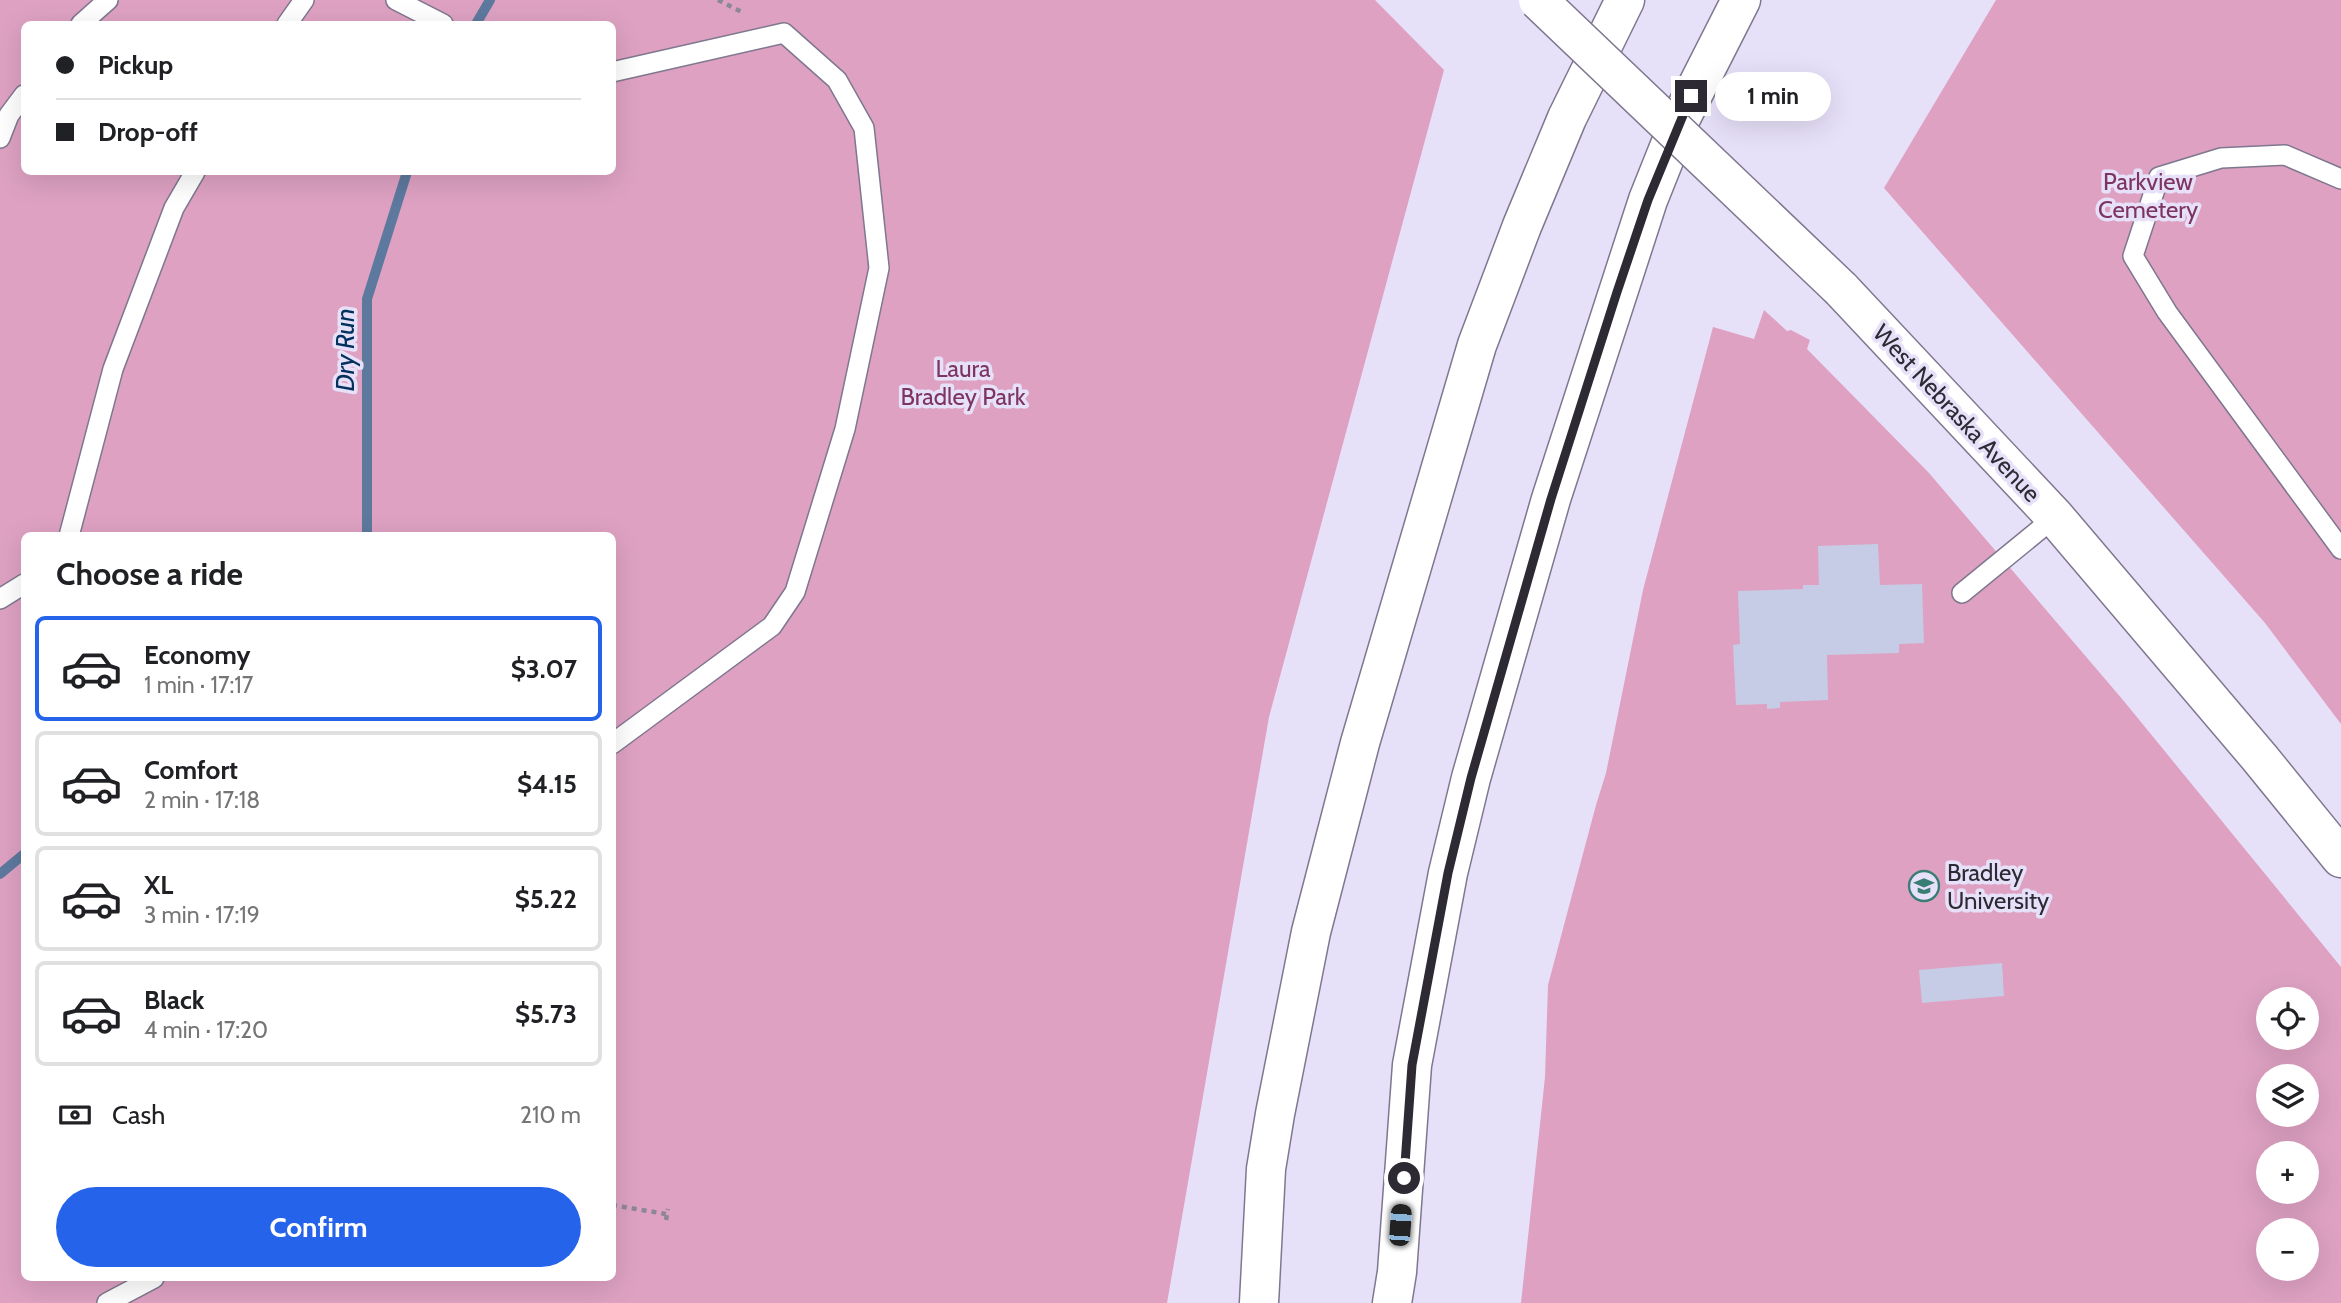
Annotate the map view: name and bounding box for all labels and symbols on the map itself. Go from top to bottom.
callout: 1 min [1716,72,1831,120]
route end [1675,80,1707,112]
park label: Parkview Cemetery [2098,167,2198,224]
water label: Dry Run [329,308,361,392]
street label: West Nebraska Avenue [1867,318,2047,508]
park label: Laura Bradley Park [901,354,1026,411]
place label: Bradley University [1947,858,2049,915]
school or university icon: Bradley University [1907,869,1941,903]
route start [1388,1162,1420,1194]
car [1389,1203,1412,1247]

